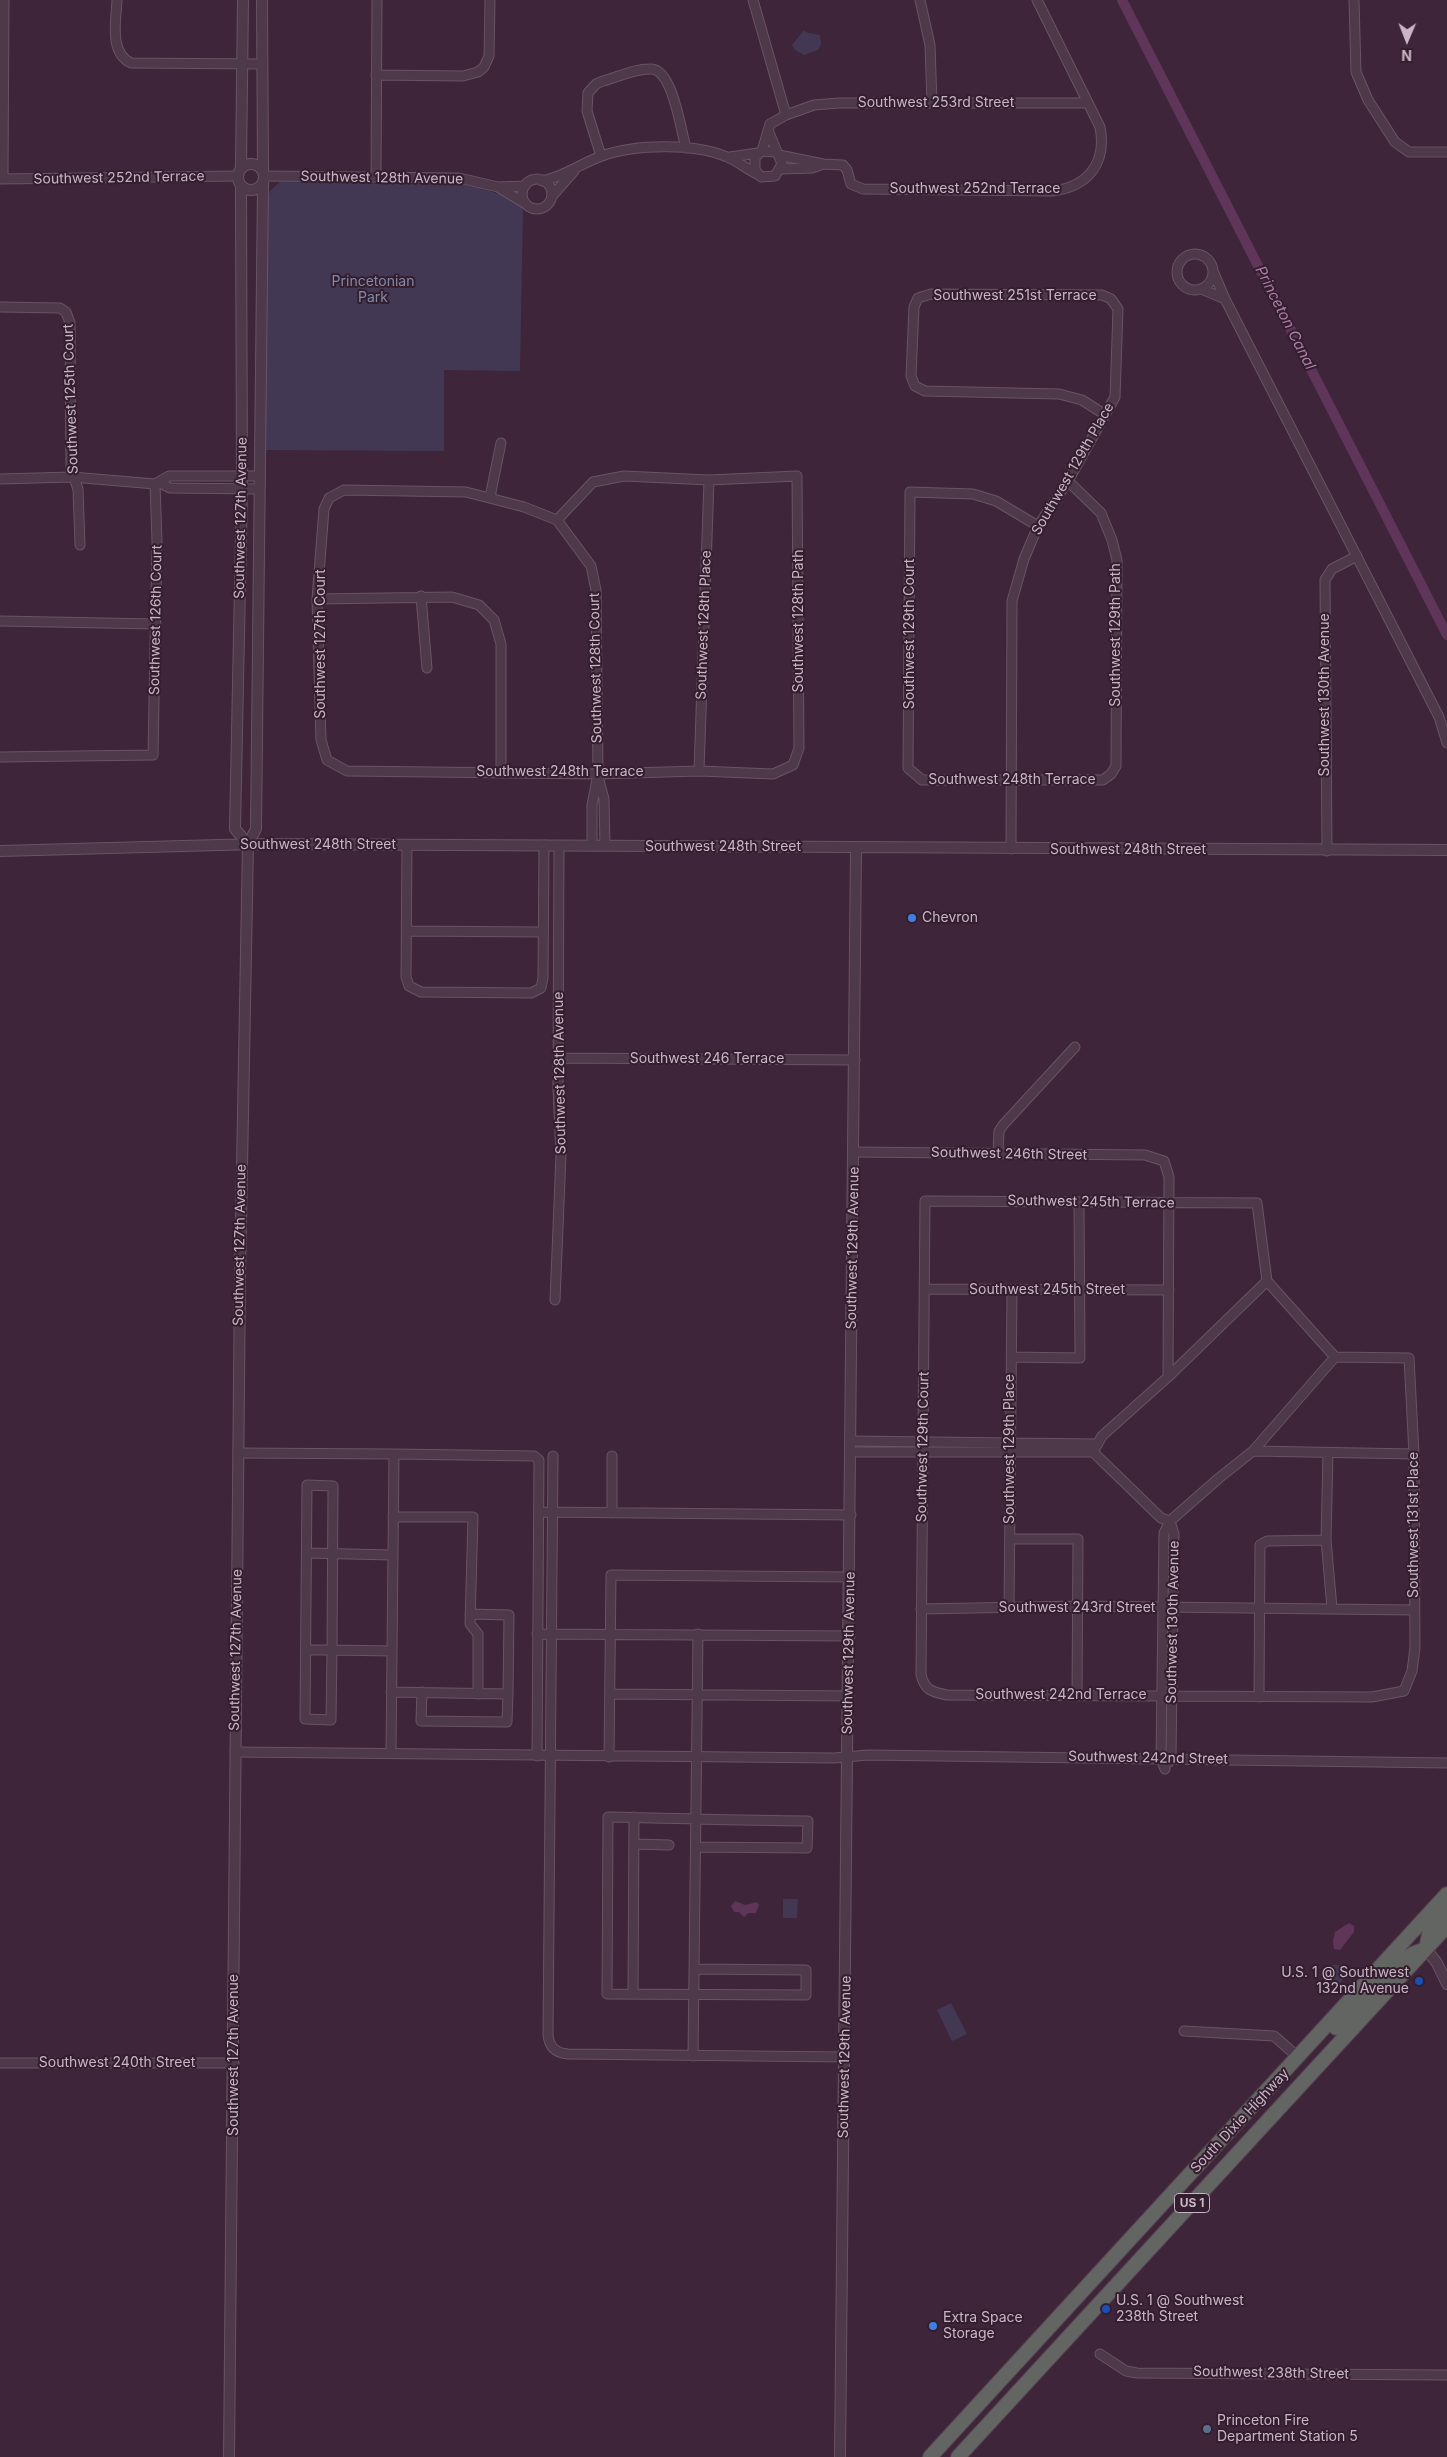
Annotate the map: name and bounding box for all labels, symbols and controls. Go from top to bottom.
north arrow [1382,15,1432,65]
text: N [1401,47,1412,64]
street label: Southwest 253rd Street [858,95,1014,111]
street label: Southwest 252nd Terrace [33,168,205,188]
street label: Southwest 128th Avenue [301,168,463,188]
street label: Southwest 252nd Terrace [889,181,1061,197]
water label: Princeton Canal [1251,263,1319,373]
park label: Princetonian Park [332,274,414,306]
street label: Southwest 251st Terrace [933,288,1097,304]
street label: Southwest 125th Court [60,324,82,474]
street label: Southwest 129th Place [1028,400,1118,538]
street label: Southwest 127th Avenue [231,437,251,599]
street label: Southwest 126th Court [146,545,166,695]
street label: Southwest 128th Path [791,549,807,693]
street label: Southwest 128th Place [693,550,715,700]
street label: Southwest 129th Court [902,559,918,709]
street label: Southwest 129th Path [1108,563,1124,707]
street label: Southwest 127th Court [313,569,329,719]
street label: Southwest 128th Court [586,593,606,743]
street label: Southwest 130th Avenue [1317,613,1333,777]
street label: Southwest 248th Terrace [476,764,644,780]
street label: Southwest 248th Terrace [928,772,1096,788]
street label: Southwest 248th Street [240,837,396,853]
street label: Southwest 248th Street [645,839,801,855]
street label: Southwest 248th Street [1050,842,1206,858]
place label: Chevron [922,910,978,926]
marker: Chevron [906,912,918,924]
street label: Southwest 128th Avenue [550,992,570,1154]
street label: Southwest 246 Terrace [630,1051,784,1067]
street label: Southwest 246th Street [931,1144,1087,1164]
street label: Southwest 127th Avenue [230,1164,250,1326]
street label: Southwest 129th Avenue [843,1166,863,1330]
street label: Southwest 245th Terrace [1007,1192,1175,1212]
street label: Southwest 245th Street [969,1282,1125,1298]
street label: Southwest 129th Court [913,1372,933,1522]
street label: Southwest 129th Place [1002,1374,1018,1524]
street label: Southwest 131st Place [1406,1452,1422,1598]
street label: Southwest 130th Avenue [1163,1540,1183,1704]
street label: Southwest 127th Avenue [226,1569,246,1731]
street label: Southwest 129th Avenue [839,1571,859,1735]
street label: Southwest 243rd Street [999,1600,1155,1616]
street label: Southwest 242nd Terrace [975,1687,1147,1703]
street label: Southwest 242nd Street [1068,1748,1228,1768]
place label: U.S. 1 @ Southwest 132nd Avenue [1281,1965,1409,1998]
street label: Southwest 127th Avenue [226,1974,242,2136]
street label: Southwest 129th Avenue [835,1975,855,2139]
marker: U.S. 1 @ Southwest 132nd Avenue [1413,1975,1425,1987]
street label: Southwest 240th Street [39,2055,195,2071]
street label: South Dixie Highway [1187,2065,1293,2177]
road number: US 1 [1174,2194,1210,2212]
place label: U.S. 1 @ Southwest 238th Street [1116,2293,1244,2326]
marker: U.S. 1 @ Southwest 238th Street [1100,2303,1112,2315]
place label: Extra Space Storage [943,2310,1023,2342]
marker: Extra Space Storage [927,2320,939,2332]
street label: Southwest 238th Street [1193,2363,1349,2383]
place label: Princeton Fire Department Station 5 [1217,2413,1358,2446]
marker: Princeton Fire Department Station 5 [1201,2423,1213,2435]

